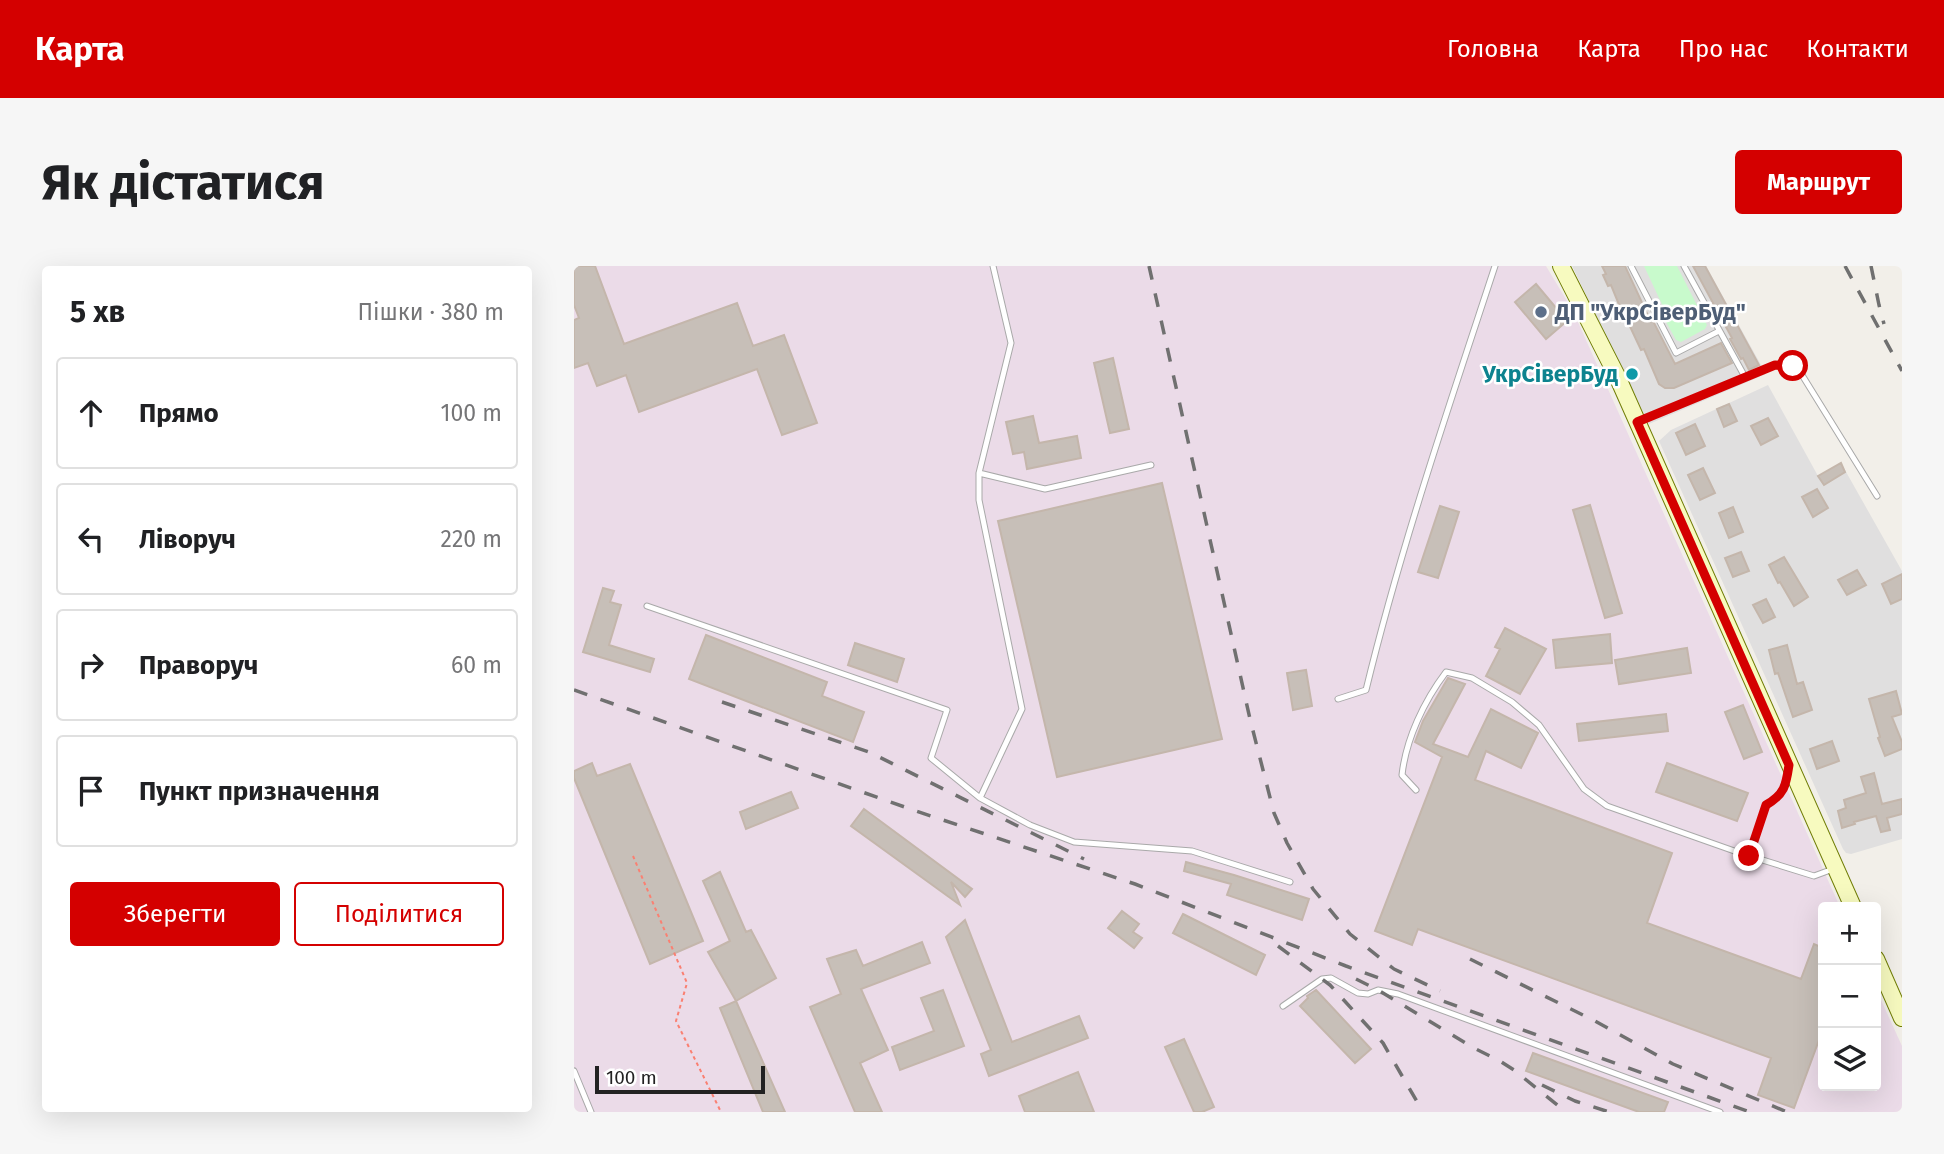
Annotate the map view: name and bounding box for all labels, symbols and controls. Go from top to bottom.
text: Карта [35,29,125,69]
text: Головна [1447,35,1539,63]
text: Карта [1577,35,1641,63]
text: Про нас [1679,35,1768,63]
text: Контакти [1806,35,1909,63]
button: Маршрут [1735,150,1902,214]
text: Як дістатися [42,153,325,212]
text: 5 хв [70,294,125,330]
text: Пішки · 380 m [357,298,504,326]
place label: ДП "УкрСіверБуд" [1554,298,1746,326]
marker: ДП "УкрСіверБуд" [1533,304,1549,320]
route start [1777,350,1808,381]
place label: УкрСіверБуд [1482,360,1618,388]
marker: УкрСіверБуд [1624,366,1640,382]
icon: ahead [72,394,110,432]
text: Прямо [139,398,219,429]
text: 100 m [441,399,502,427]
icon: left [72,520,110,558]
text: Ліворуч [139,524,236,555]
text: 220 m [441,525,502,553]
icon: right [72,646,110,684]
text: Праворуч [139,650,258,681]
text: 60 m [451,651,502,679]
icon: arrive [72,772,110,810]
text: Пункт призначення [139,776,380,807]
route end [1733,840,1764,871]
button: Зберегти [70,882,280,946]
button: Поділитися [294,882,504,946]
map controls [1818,902,1881,1091]
button: + [1818,902,1881,965]
button: − [1818,965,1881,1028]
button: layers [1818,1028,1881,1091]
scale bar [595,1063,765,1095]
text: 100 m [606,1066,657,1089]

